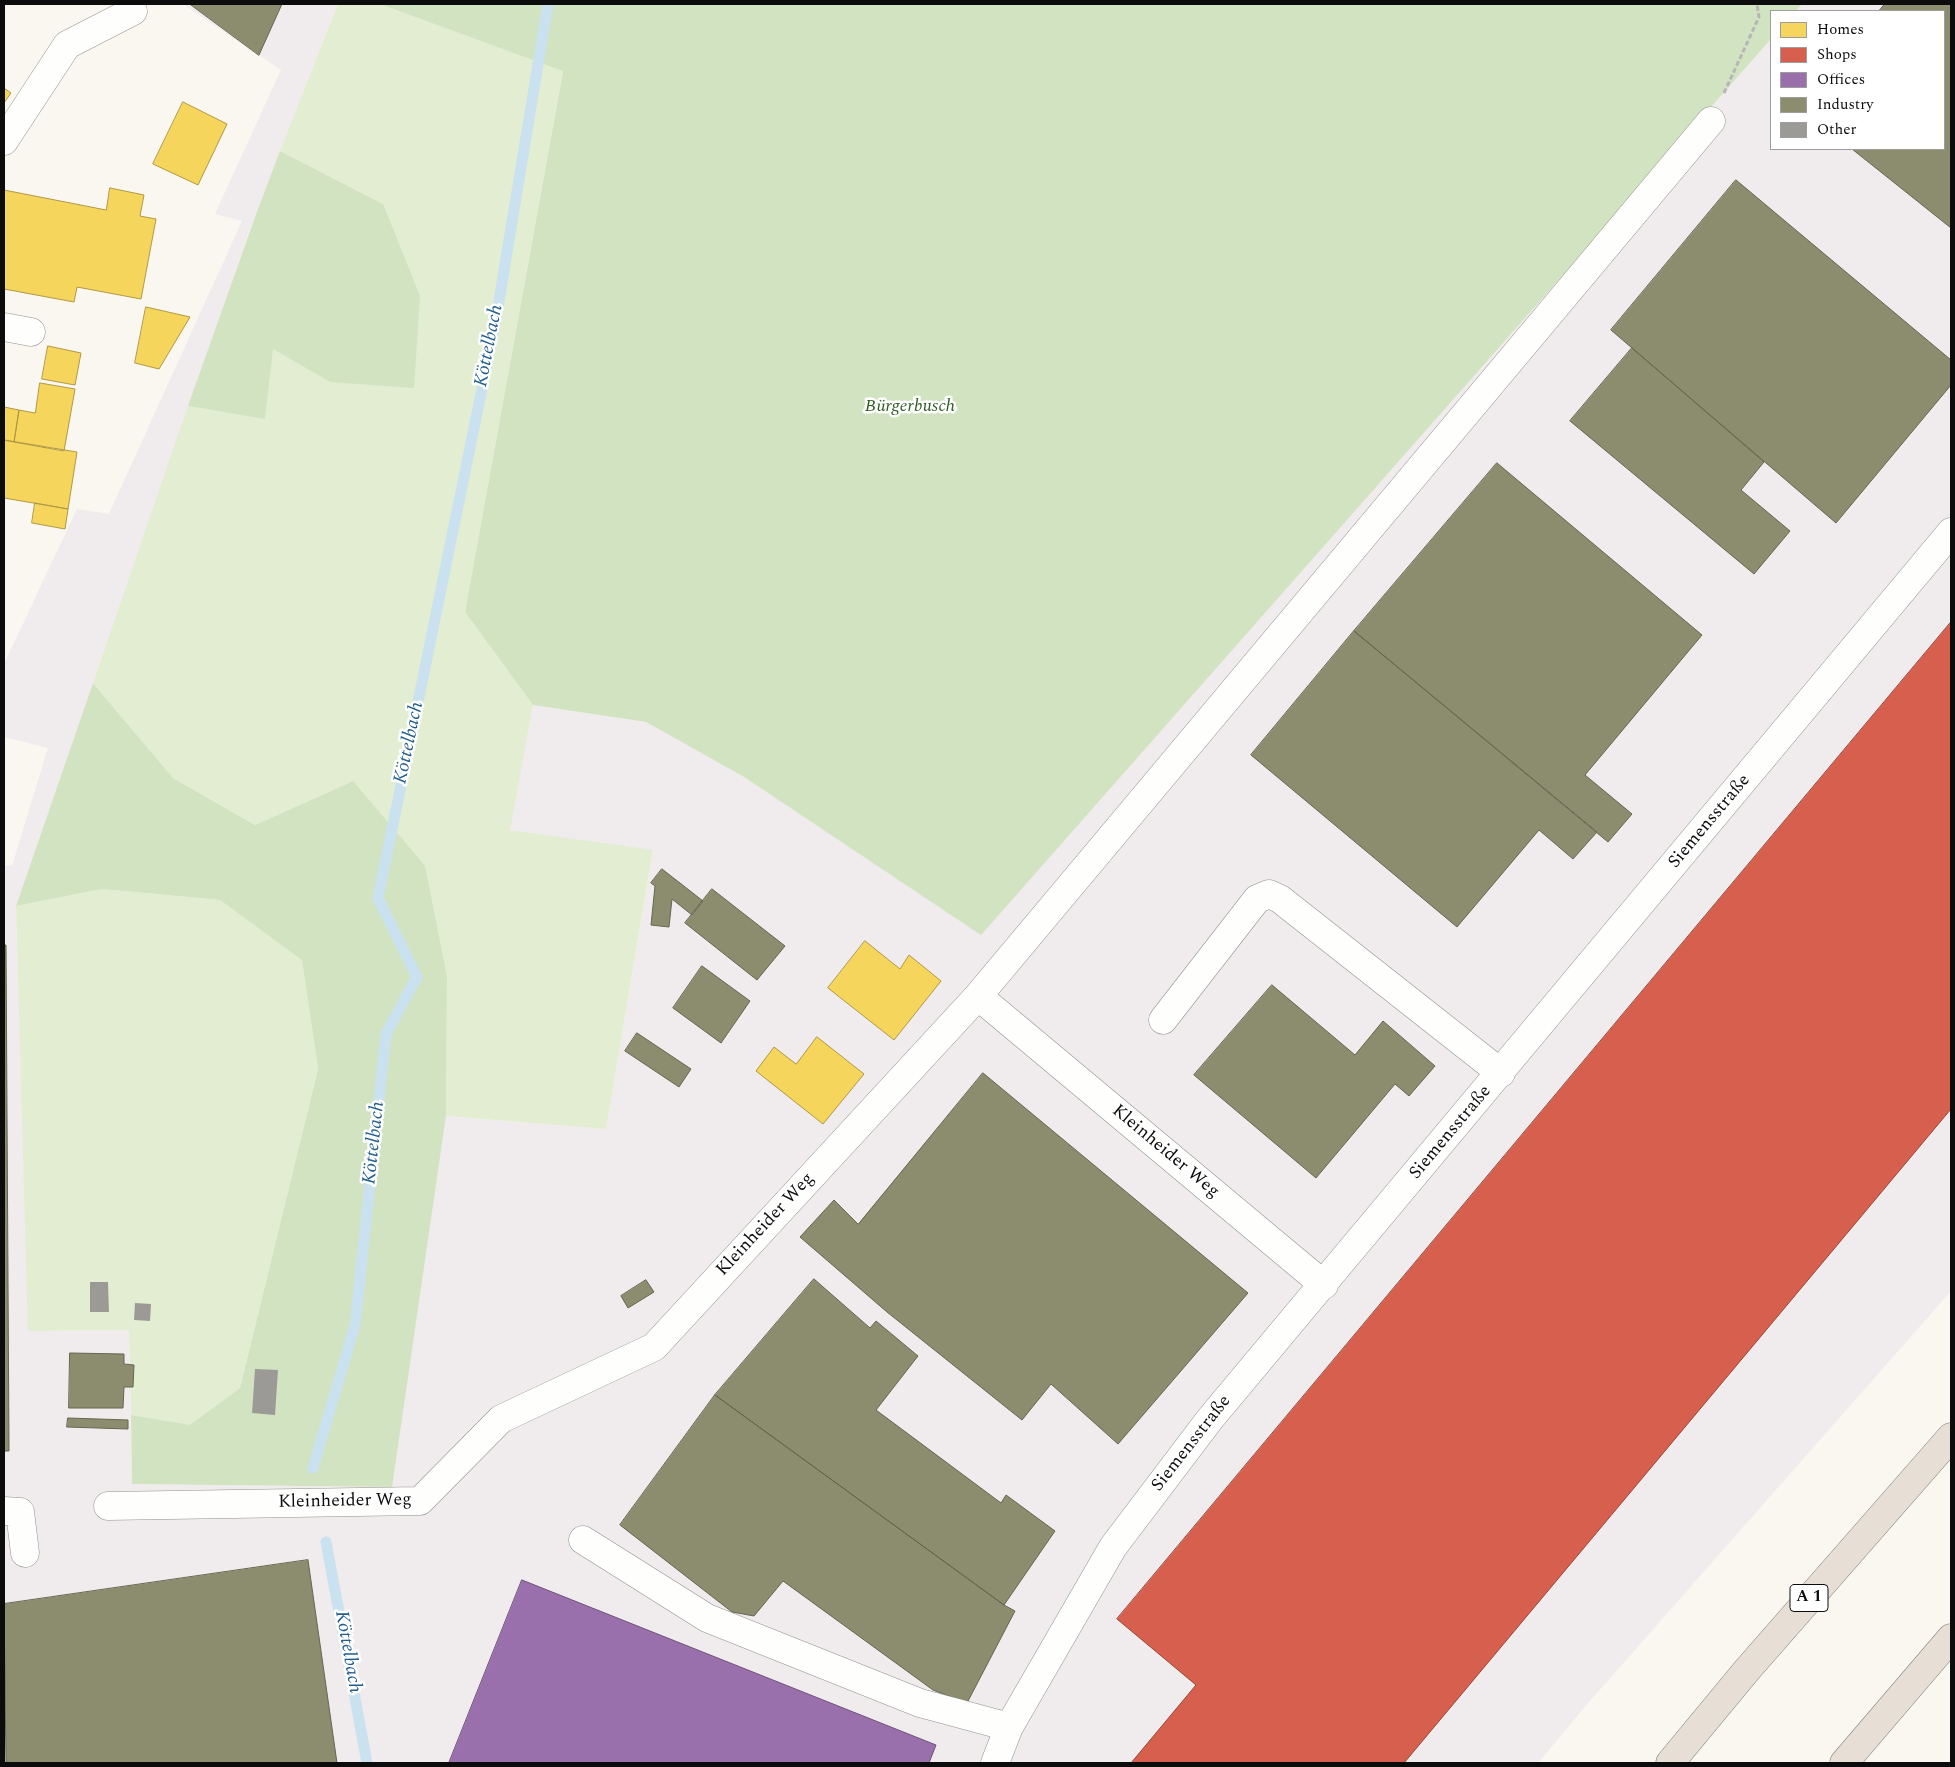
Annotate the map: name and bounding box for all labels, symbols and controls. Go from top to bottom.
legend [1770,10,1945,150]
text: Homes [1817,18,1864,41]
text: Shops [1817,43,1857,66]
text: Offices [1817,68,1865,91]
text: Industry [1817,93,1873,116]
text: Other [1817,118,1856,141]
water label: Köttelbach [471,303,509,389]
park label: Bürgerbusch [865,396,955,418]
water label: Köttelbach [390,700,430,786]
street label: Siemensstraße [1664,771,1756,873]
street label: Siemensstraße [1405,1082,1497,1184]
water label: Köttelbach [359,1100,391,1186]
street label: Kleinheider Weg [1107,1101,1223,1203]
street label: Kleinheider Weg [712,1169,820,1281]
street label: Siemensstraße [1148,1392,1236,1496]
street label: Kleinheider Weg [278,1490,412,1514]
road number: A 1 [1790,1585,1828,1612]
water label: Köttelbach [329,1609,365,1695]

